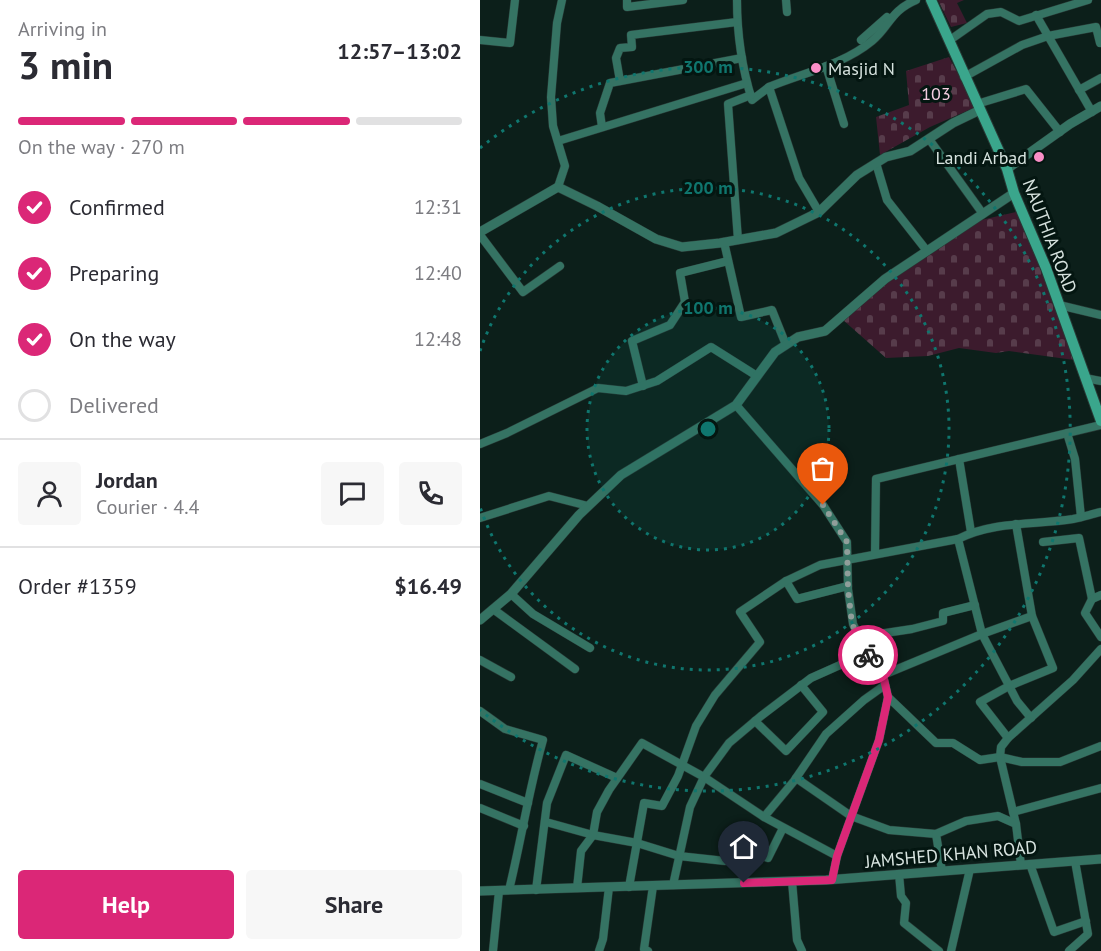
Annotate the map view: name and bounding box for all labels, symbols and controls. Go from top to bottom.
text: Arriving in [18,16,107,42]
text: 12:57–13:02 [337,37,462,65]
text: 3 min [18,39,113,90]
text: 300 m [683,55,733,78]
place label: Masjid N [828,57,895,80]
marker: Masjid N [809,61,823,75]
park label: 103 [921,82,951,105]
text: On the way · 270 m [18,134,185,160]
place label: Landi Arbad [936,146,1027,169]
marker: Landi Arbad [1032,150,1046,164]
text: 200 m [683,176,733,199]
street label: NAUTHIA ROAD [1018,176,1082,296]
icon: check [18,191,51,224]
text: Confirmed [69,193,165,221]
text: 12:31 [414,194,462,220]
icon: check [18,257,51,290]
text: Preparing [69,259,159,287]
text: 12:40 [414,260,462,286]
text: 100 m [683,296,733,319]
icon: check [18,323,51,356]
text: On the way [69,325,176,353]
text: 12:48 [414,326,462,352]
text: Delivered [69,391,159,419]
centre of rings [698,419,718,439]
pin [797,443,848,505]
icon: bag [806,452,839,485]
button: person [18,462,81,525]
button: chat [321,462,384,525]
button: phone [399,462,462,525]
text: Jordan [96,466,158,494]
text: Courier · 4.4 [96,494,199,520]
text: Order #1359 [18,572,137,600]
text: $16.49 [394,572,462,600]
courier [838,625,898,685]
icon: bike [852,639,885,672]
pin [718,821,769,883]
icon: home [727,830,760,863]
street label: JAMSHED KHAN ROAD [863,835,1038,873]
button: Help [18,870,234,939]
button: Share [246,870,462,939]

